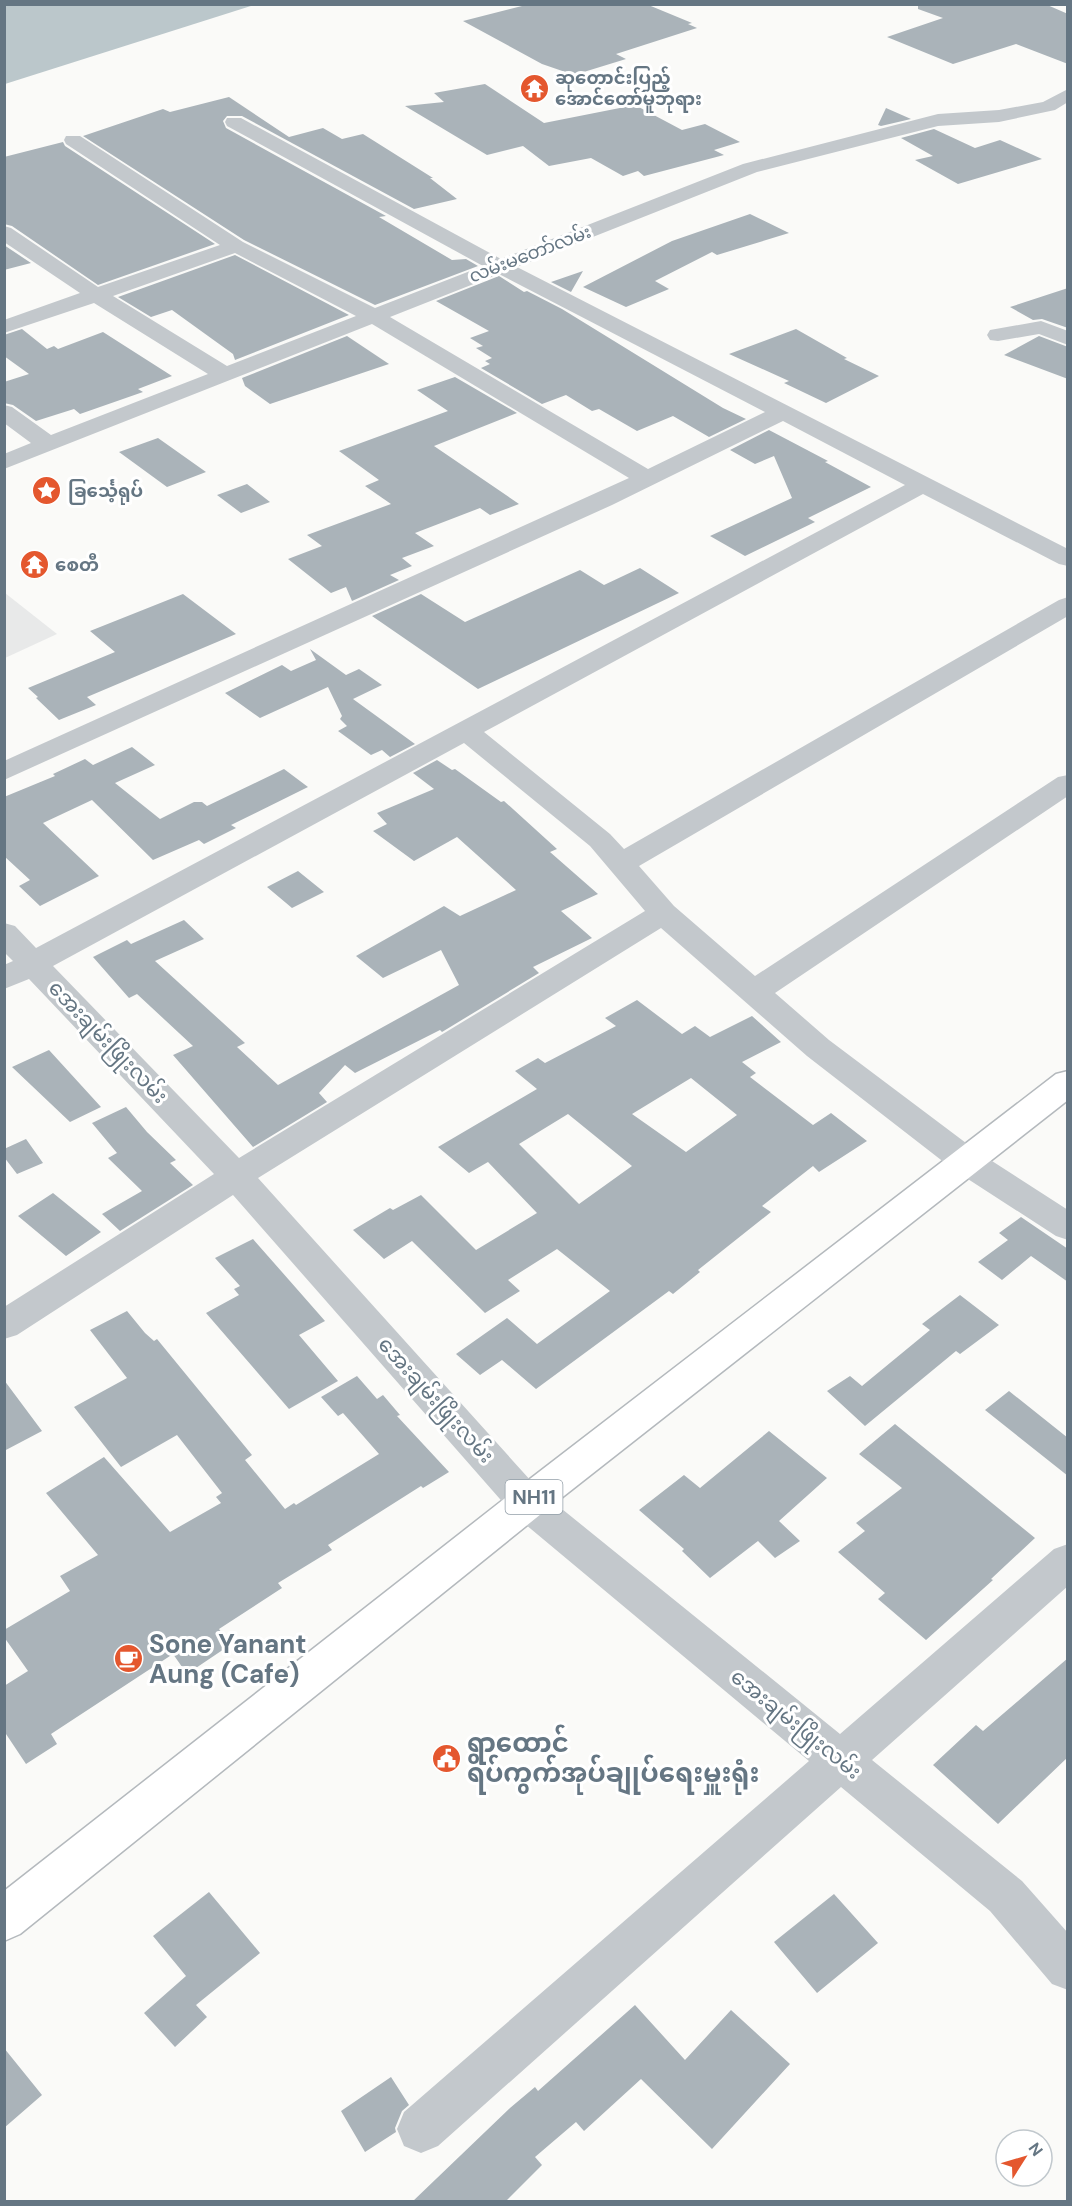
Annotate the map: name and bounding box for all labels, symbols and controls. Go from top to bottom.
place label: ဆုတောင်းပြည့် အောင်တော်မူဘုရား [555,66,702,113]
temple icon: ဆုတောင်းပြည့် အောင်တော်မူဘုရား [518,72,550,104]
street label: လမ်းမတော်လမ်း [465,219,595,288]
place icon: ခြင်္သေ့ရုပ် [31,475,63,507]
place label: ခြင်္သေ့ရုပ် [68,479,143,505]
temple icon: စေတီ [18,549,50,581]
place label: စေတီ [55,553,99,577]
street label: အေးချမ်းဖြိုးလမ်း [39,973,175,1112]
street label: အေးချမ်းဖြိုးလမ်း [369,1330,502,1472]
road number: NH11 [506,1480,562,1514]
place label: Sone Yanant Aung (Cafe) [149,1627,307,1691]
cafe icon: Sone Yanant Aung (Cafe) [112,1643,144,1675]
street label: အေးချမ်းဖြိုးလမ်း [722,1661,868,1789]
place label: ရွာထောင် ရပ်ကွက်အုပ်ချုပ်ရေးမှူးရုံး [467,1724,759,1795]
public building icon: ရွာထောင် ရပ်ကွက်အုပ်ချုပ်ရေးမှူးရုံး [430,1742,462,1774]
north arrow [994,2128,1054,2188]
text: N [1024,2138,1047,2160]

